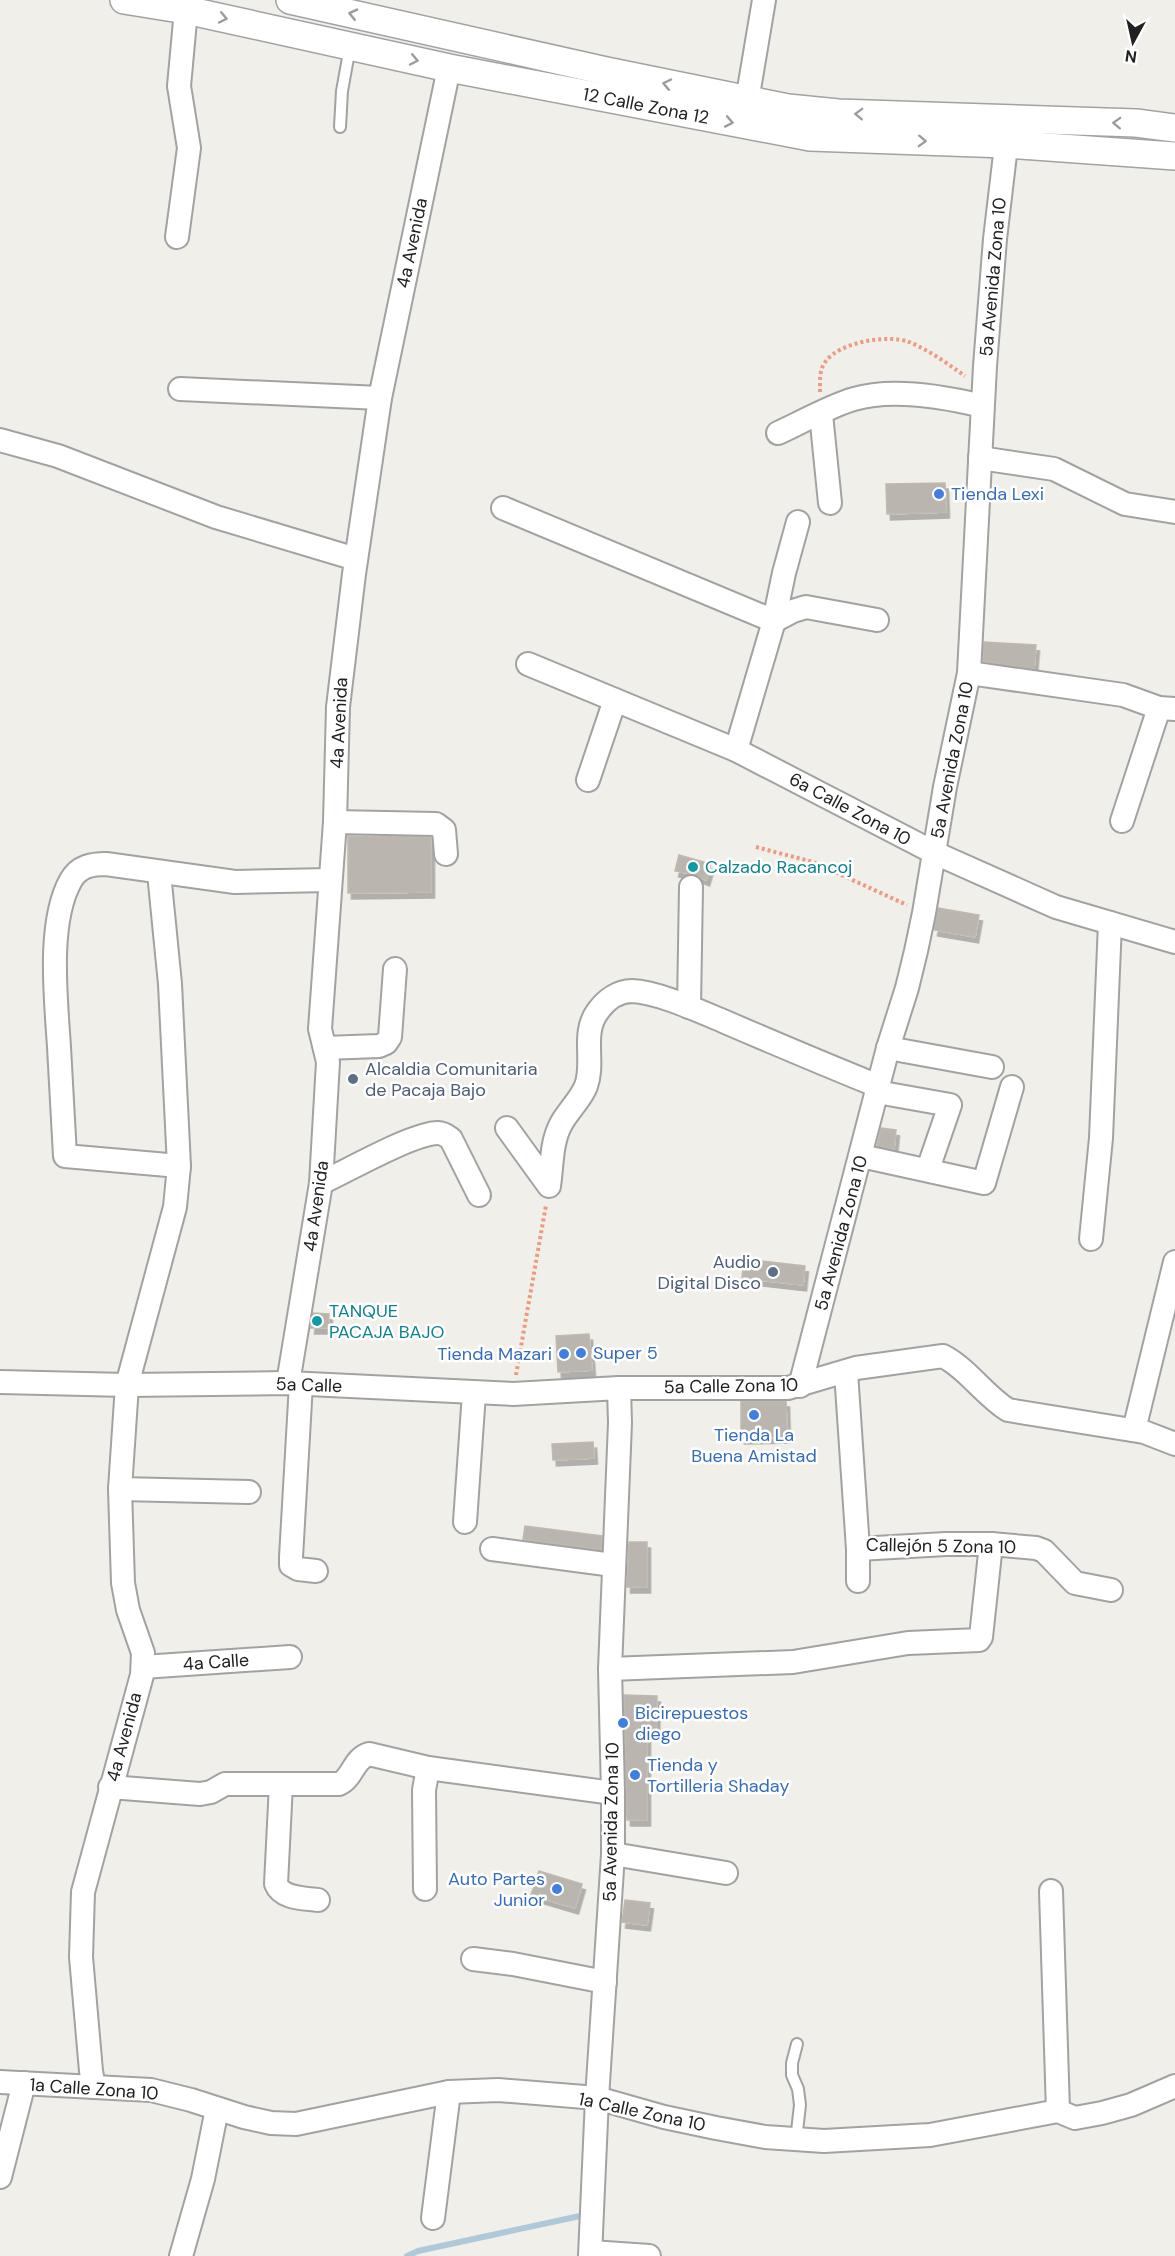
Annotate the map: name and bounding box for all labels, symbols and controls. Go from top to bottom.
one-way arrow [349,9,359,22]
one-way arrow [218,11,228,24]
north arrow [1103,12,1163,72]
text: N [1124,45,1138,68]
one-way arrow [408,53,418,66]
one-way arrow [662,78,672,91]
street label: 12 Calle Zona 12 [581,82,711,130]
one-way arrow [854,107,863,120]
one-way arrow [723,115,733,128]
one-way arrow [1112,116,1121,129]
one-way arrow [918,134,927,147]
street label: 4a Avenida [391,196,433,290]
street label: 5a Avenida Zona 10 [974,196,1012,358]
place label: Tienda Lexi [951,482,1044,506]
marker: Tienda Lexi [932,487,946,501]
street label: 4a Avenida [325,677,353,769]
street label: 5a Avenida Zona 10 [925,679,979,841]
street label: 6a Calle Zona 10 [785,767,915,851]
place label: Calzado Racancoj [705,855,853,879]
marker: Calzado Racancoj [686,860,700,874]
place label: Alcaldia Comunitaria de Pacaja Bajo [365,1057,537,1102]
marker: Alcaldia Comunitaria de Pacaja Bajo [346,1072,360,1086]
street label: 5a Avenida Zona 10 [809,1153,873,1313]
street label: 4a Avenida [298,1159,334,1253]
place label: Audio Digital Disco [658,1250,761,1295]
marker: Audio Digital Disco [766,1265,780,1279]
place label: TANQUE PACAJA BAJO [329,1299,444,1344]
marker: TANQUE PACAJA BAJO [310,1314,324,1328]
place label: Super 5 [593,1341,658,1365]
place label: Tienda Mazari [437,1342,552,1366]
marker: Super 5 [574,1346,588,1360]
marker: Tienda Mazari [557,1347,571,1361]
street label: 5a Calle [275,1372,343,1398]
street label: 5a Calle Zona 10 [664,1373,798,1399]
marker: Tienda La Buena Amistad [747,1408,761,1422]
place label: Tienda La Buena Amistad [691,1423,817,1468]
street label: Callejón 5 Zona 10 [866,1533,1016,1559]
street label: 4a Calle [182,1648,250,1676]
street label: 4a Avenida [101,1690,147,1784]
place label: Bicirepuestos diego [635,1701,748,1746]
marker: Bicirepuestos diego [616,1716,630,1730]
street label: 5a Avenida Zona 10 [598,1742,624,1902]
place label: Tienda y Tortilleria Shaday [647,1753,789,1798]
marker: Tienda y Tortilleria Shaday [628,1768,642,1782]
place label: Auto Partes Junior [448,1867,545,1912]
marker: Auto Partes Junior [550,1882,564,1896]
street label: 1a Calle Zona 10 [29,2073,159,2105]
street label: 1a Calle Zona 10 [576,2087,708,2137]

